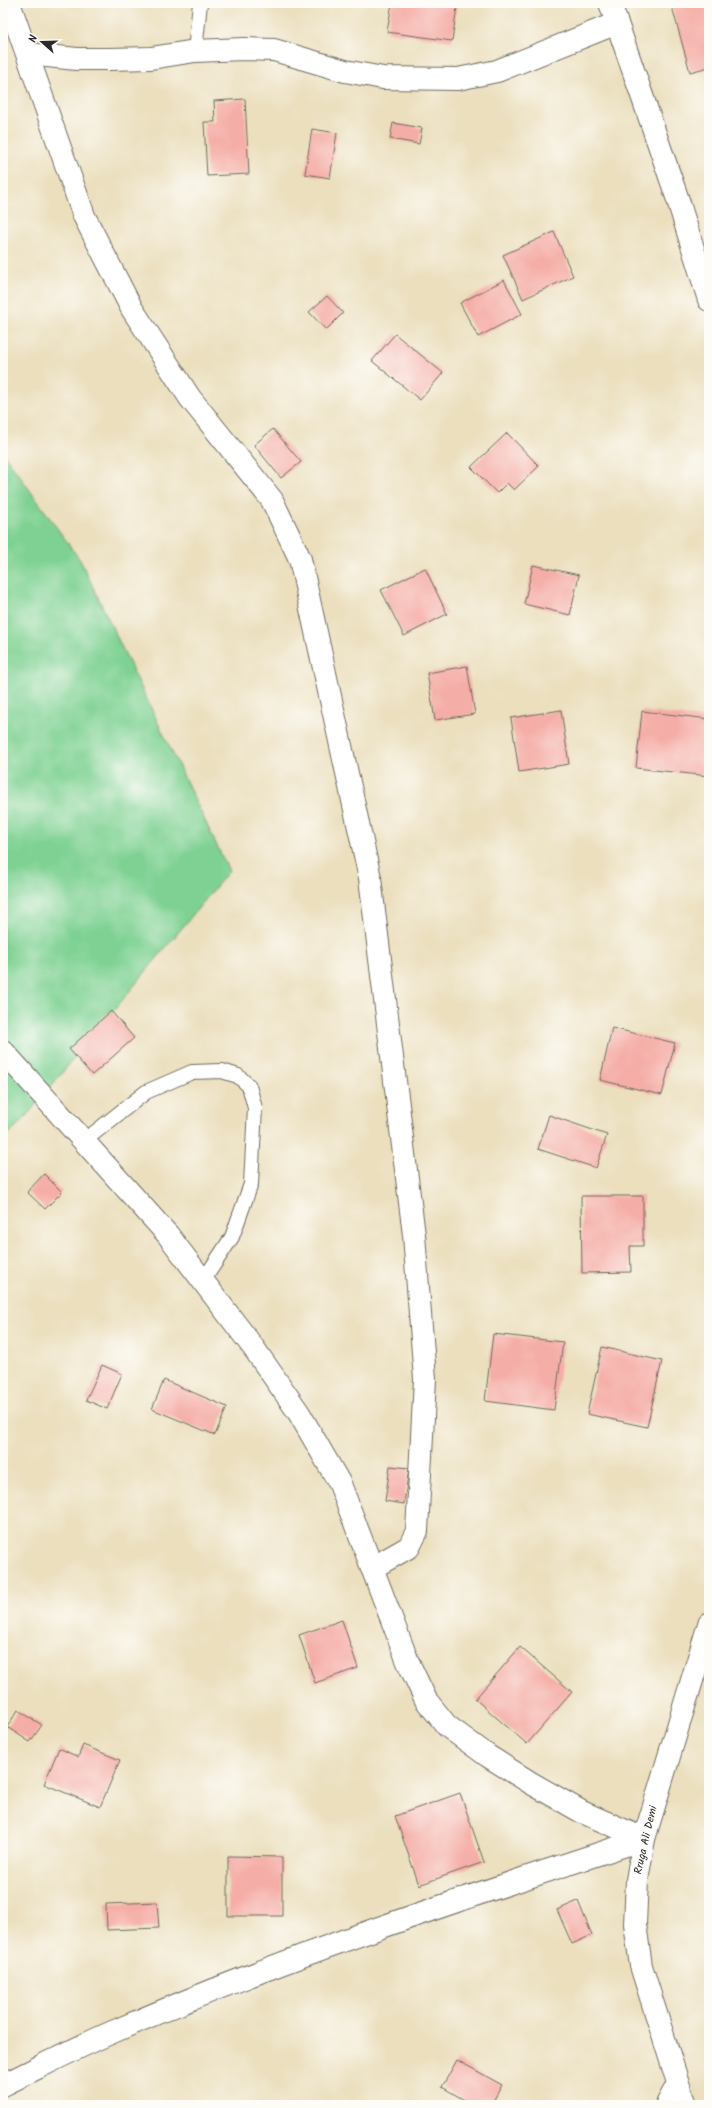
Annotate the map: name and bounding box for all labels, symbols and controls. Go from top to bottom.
north arrow [22,22,62,62]
text: N [24,33,43,45]
street label: Rruga Ali Demi [629,1804,663,1876]

